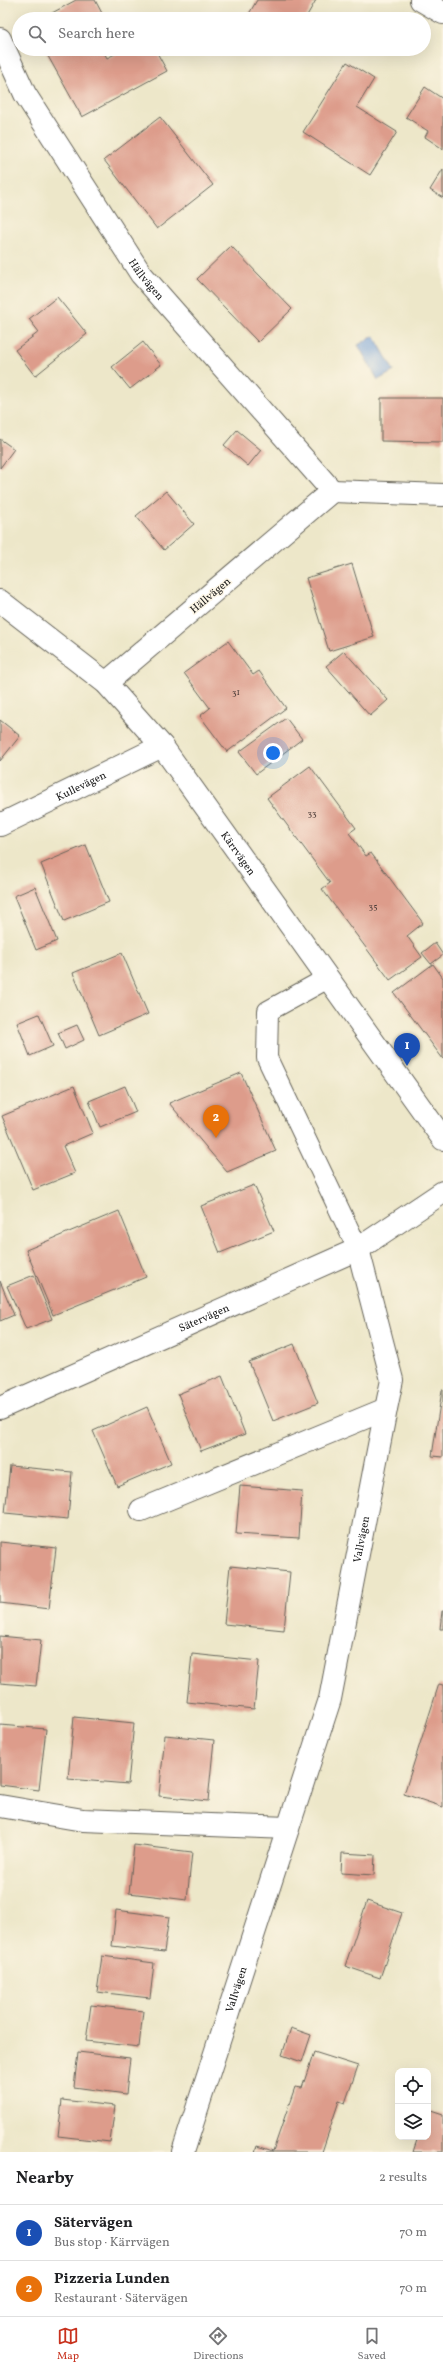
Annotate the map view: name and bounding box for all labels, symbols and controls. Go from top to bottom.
search box [12,12,431,56]
icon: search [26,23,48,45]
text: Search here [58,24,135,45]
street label: Hällvägen [124,256,167,304]
street label: Hällvägen [187,574,235,618]
house number: 31 [232,686,240,699]
your location [263,743,283,763]
street label: Kullevägen [54,768,110,805]
house number: 33 [307,807,317,820]
street label: Kärrvägen [216,829,259,879]
house number: 35 [369,900,377,913]
pin: 1 [394,1033,420,1066]
pin: 2 [203,1105,229,1138]
street label: Sätervägen [177,1301,232,1337]
street label: Vallvägen [350,1514,374,1564]
street label: Vallvägen [223,1965,252,2015]
map controls [395,2068,431,2140]
button: locate [395,2068,431,2104]
button: layers [395,2104,431,2140]
text: Nearby [16,2167,74,2190]
text: 2 results [379,2169,427,2187]
text: Sätervägen [54,2213,133,2234]
text: 1 [26,2224,32,2242]
text: 70 m [399,2224,427,2242]
text: Bus stop · Kärrvägen [54,2234,170,2252]
text: Pizzeria Lunden [54,2269,170,2290]
text: 2 [26,2280,32,2298]
text: 70 m [399,2280,427,2298]
text: Restaurant · Sätervägen [54,2290,188,2308]
tab: Map [57,2325,79,2364]
tab: Directions [193,2325,244,2364]
tab: Saved [358,2325,386,2364]

